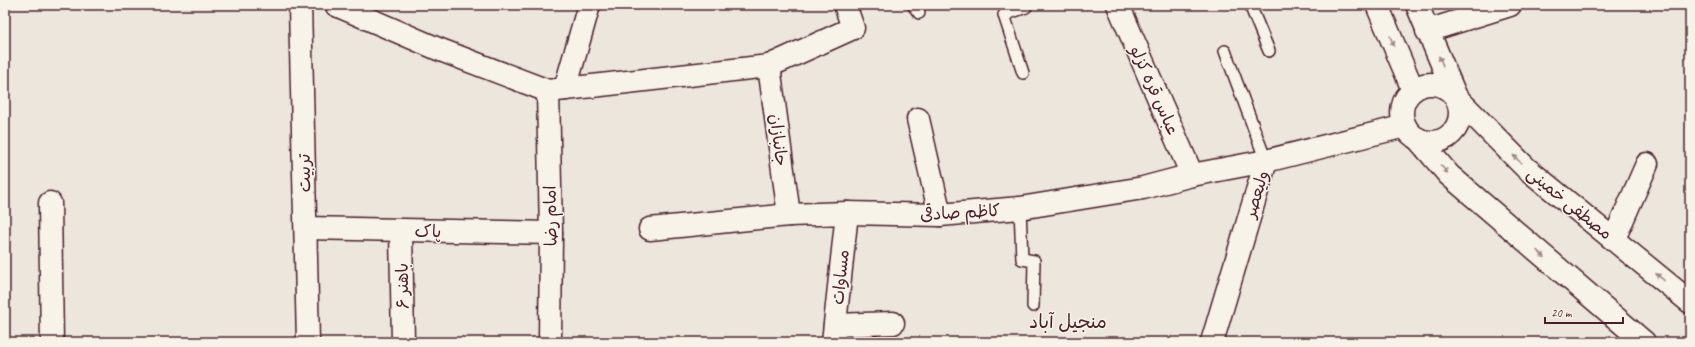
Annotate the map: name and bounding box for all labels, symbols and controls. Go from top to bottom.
one-way arrow [1389,35,1396,47]
street label: عباس قره کزلو [1124,41,1184,139]
one-way arrow [1438,56,1444,67]
street label: جانبازان [765,113,792,168]
street label: تربیت [294,152,315,192]
one-way arrow [1512,154,1522,164]
one-way arrow [1439,163,1448,174]
street label: مصطفی خمینی [1523,163,1617,244]
street label: ولیعصر [1239,168,1274,222]
street label: امام رضا [539,185,564,247]
street label: کاظم صادقی [919,199,1001,227]
street label: پاک [415,221,441,243]
street label: مساوات [827,248,854,306]
one-way arrow [1537,249,1546,258]
street label: باهنر ۶ [392,263,413,309]
one-way arrow [1655,272,1665,281]
scale bar [1545,299,1623,325]
text: 20 m [1551,305,1573,321]
district label: منجیل آباد [1029,310,1107,334]

